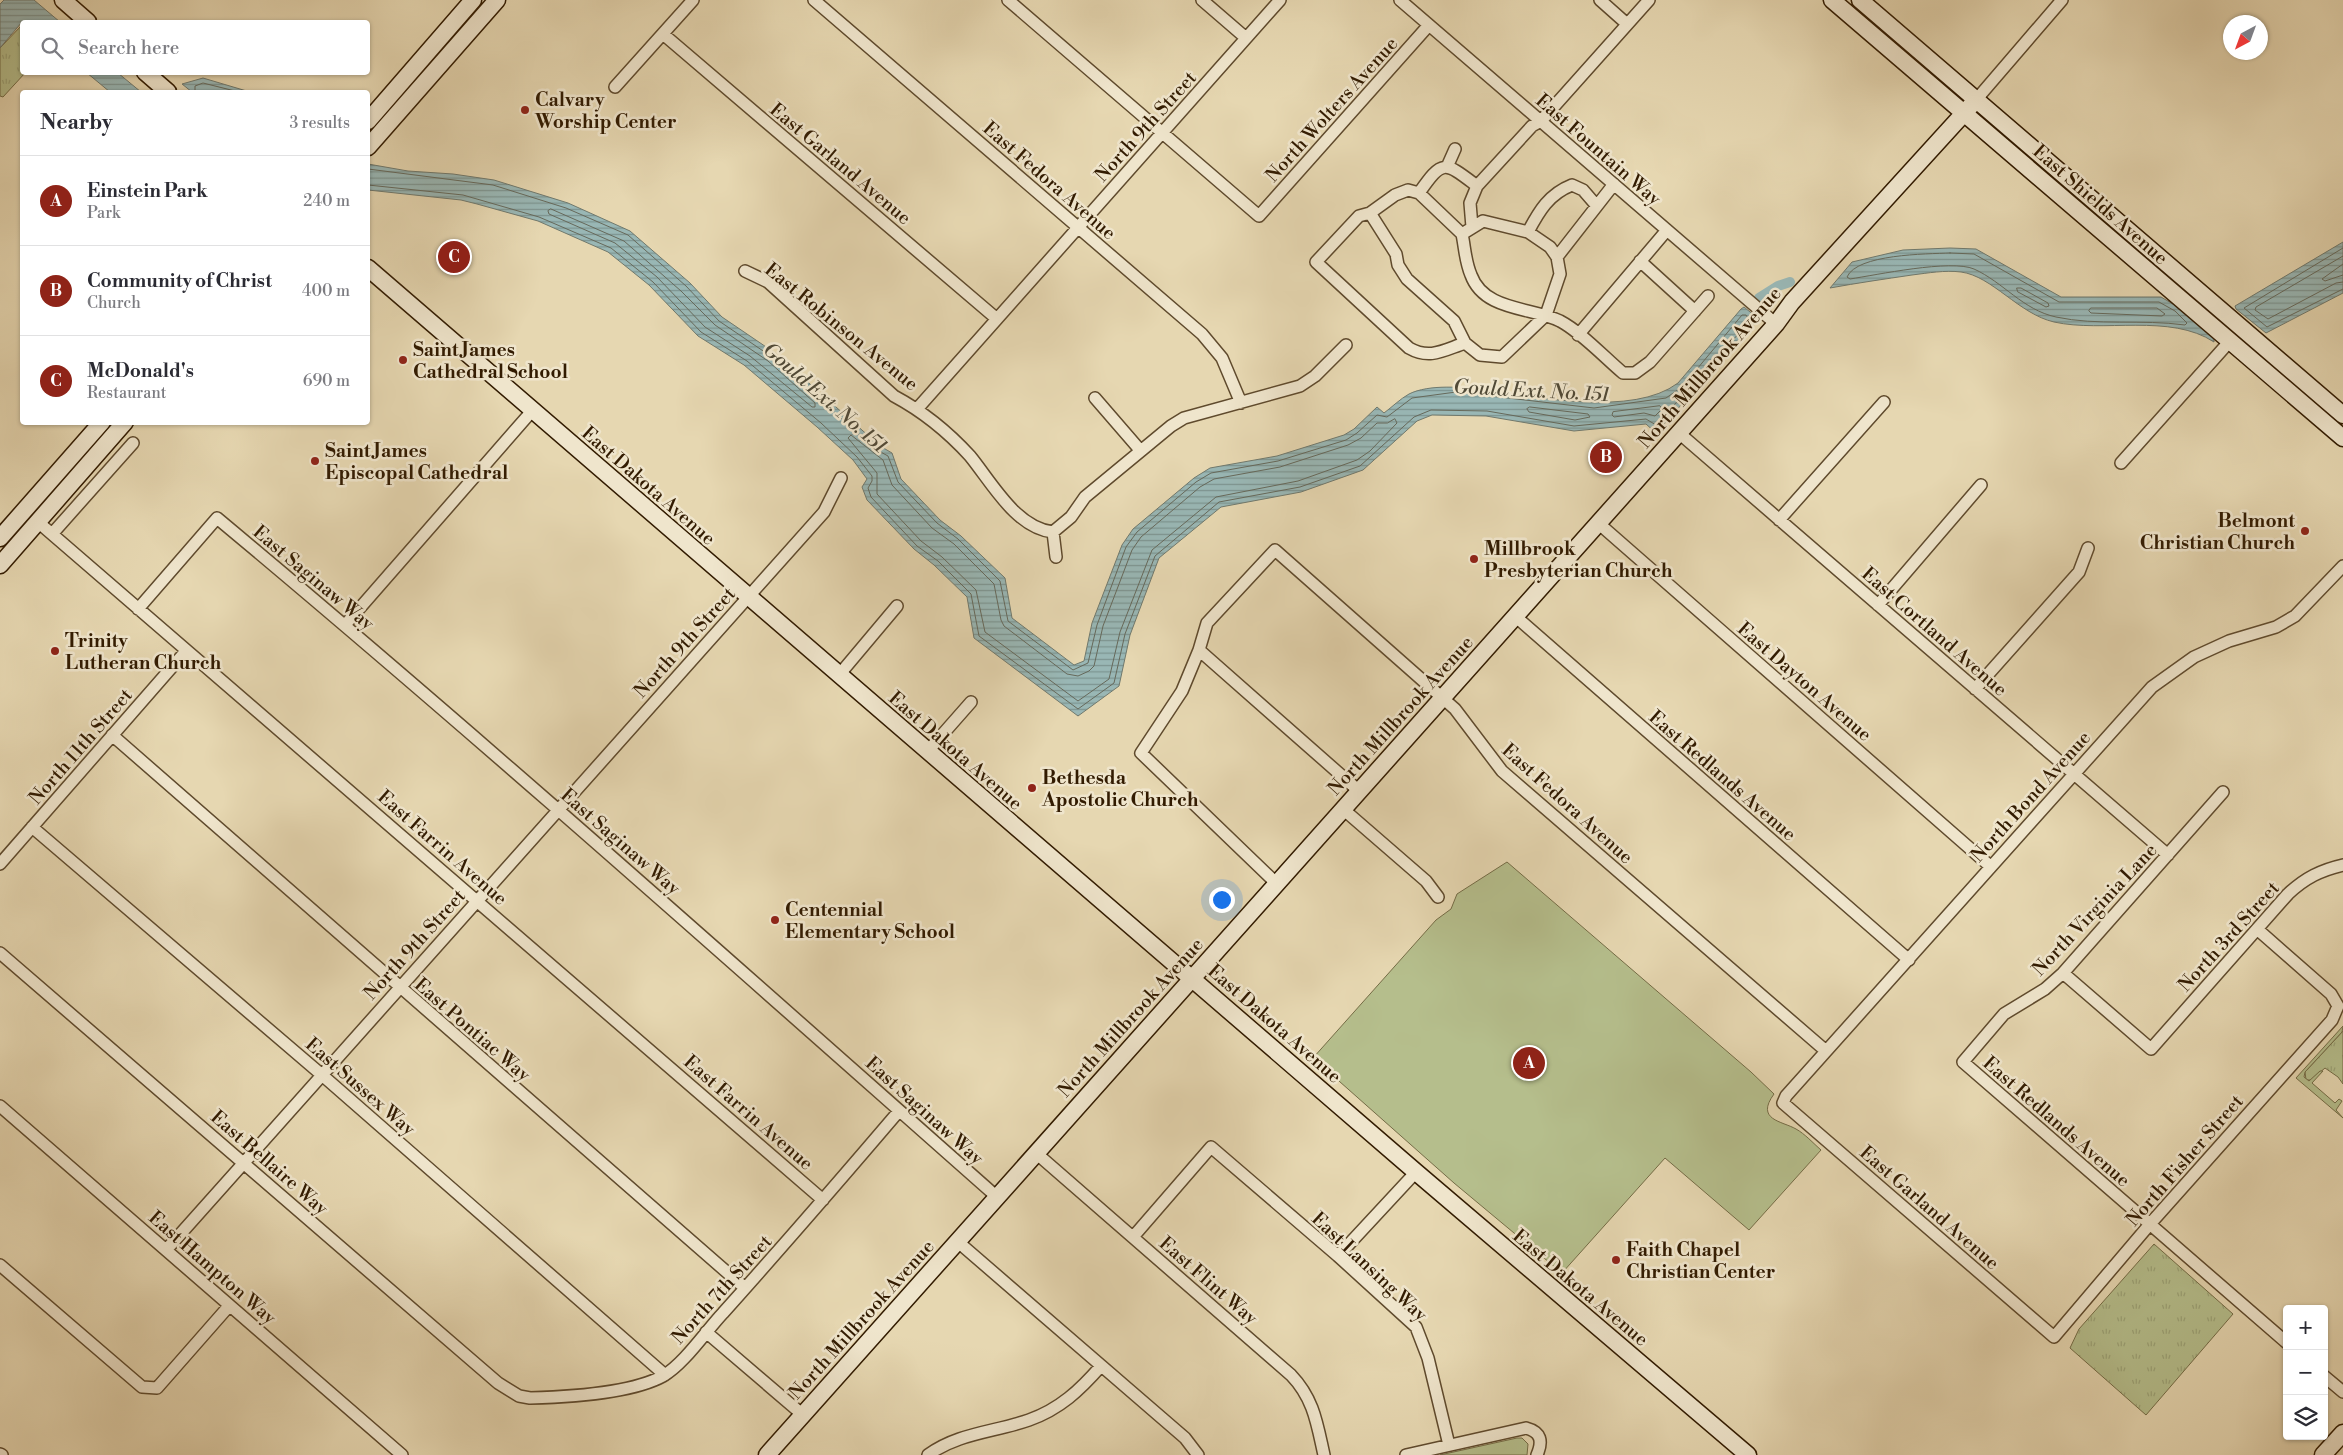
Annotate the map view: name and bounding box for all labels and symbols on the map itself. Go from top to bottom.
north arrow [2223,15,2268,60]
street label: North Wolters Avenue [1260,32,1403,187]
street label: North 9th Street [1090,66,1202,187]
place label: Calvary Worship Center [534,88,677,134]
street label: East Fountain Way [1531,89,1667,211]
street label: East Garland Avenue [765,98,916,230]
marker: Calvary Worship Center [519,104,531,116]
street label: East Fedora Avenue [978,116,1121,245]
street label: East Shields Avenue [2028,140,2173,270]
pin: C [438,238,470,276]
street label: East Robinson Avenue [760,257,923,396]
street label: North Millbrook Avenue [1633,282,1787,453]
place label: Saint James Cathedral School [413,338,568,384]
water label: Gould Ext. No. 151 [757,338,891,459]
marker: Saint James Cathedral School [397,354,409,366]
water label: Gould Ext. No. 151 [1453,375,1610,408]
street label: East Dakota Avenue [576,421,720,550]
pin: B [1590,438,1622,476]
place label: Saint James Episcopal Cathedral [325,439,508,485]
marker: Saint James Episcopal Cathedral [309,455,321,467]
place label: Belmont Christian Church [2140,509,2295,555]
street label: East Saginaw Way [248,520,379,636]
marker: Belmont Christian Church [2299,525,2311,537]
place label: Millbrook Presbyterian Church [1484,537,1673,583]
marker: Millbrook Presbyterian Church [1468,553,1480,565]
street label: East Cortland Avenue [1857,562,2012,702]
street label: North 9th Street [629,582,741,703]
street label: East Dayton Avenue [1732,617,1877,747]
place label: Trinity Lutheran Church [65,629,222,675]
street label: North Millbrook Avenue [1323,631,1479,800]
marker: Trinity Lutheran Church [49,645,61,657]
street label: North 11th Street [24,683,138,810]
street label: East Dakota Avenue [883,686,1027,815]
street label: East Redlands Avenue [1644,705,1801,846]
street label: North Bond Avenue [1966,726,2096,867]
street label: East Fedora Avenue [1497,738,1638,869]
place label: Bethesda Apostolic Church [1041,766,1199,812]
marker: Bethesda Apostolic Church [1026,782,1038,794]
street label: East Saginaw Way [555,783,686,901]
street label: East Farrin Avenue [373,785,512,911]
street label: North Virginia Lane [2027,838,2162,981]
street label: North 3rd Street [2173,876,2285,997]
street label: North 9th Street [359,884,471,1005]
your location [1209,887,1235,913]
place label: Centennial Elementary School [785,898,955,944]
marker: Centennial Elementary School [769,914,781,926]
street label: North Millbrook Avenue [1053,933,1209,1102]
street label: East Dakota Avenue [1202,959,1346,1088]
street label: East Pontiac Way [409,973,536,1087]
street label: East Sussex Way [300,1032,421,1142]
pin: A [1513,1044,1545,1082]
street label: East Farrin Avenue [679,1050,818,1176]
street label: East Saginaw Way [860,1051,989,1171]
street label: East Redlands Avenue [1978,1051,2135,1192]
street label: North Fisher Street [2121,1090,2249,1232]
street label: East Bellaire Way [206,1105,334,1221]
street label: East Garland Avenue [1855,1141,2004,1275]
street label: East Hampton Way [144,1206,282,1330]
street label: East Lansing Way [1306,1207,1433,1327]
street label: East Dakota Avenue [1508,1224,1653,1351]
street label: North 7th Street [666,1230,777,1349]
street label: East Flint Way [1154,1231,1263,1331]
street label: North Millbrook Avenue [784,1235,940,1404]
place label: Faith Chapel Christian Center [1626,1238,1776,1284]
marker: Faith Chapel Christian Center [1610,1254,1622,1266]

